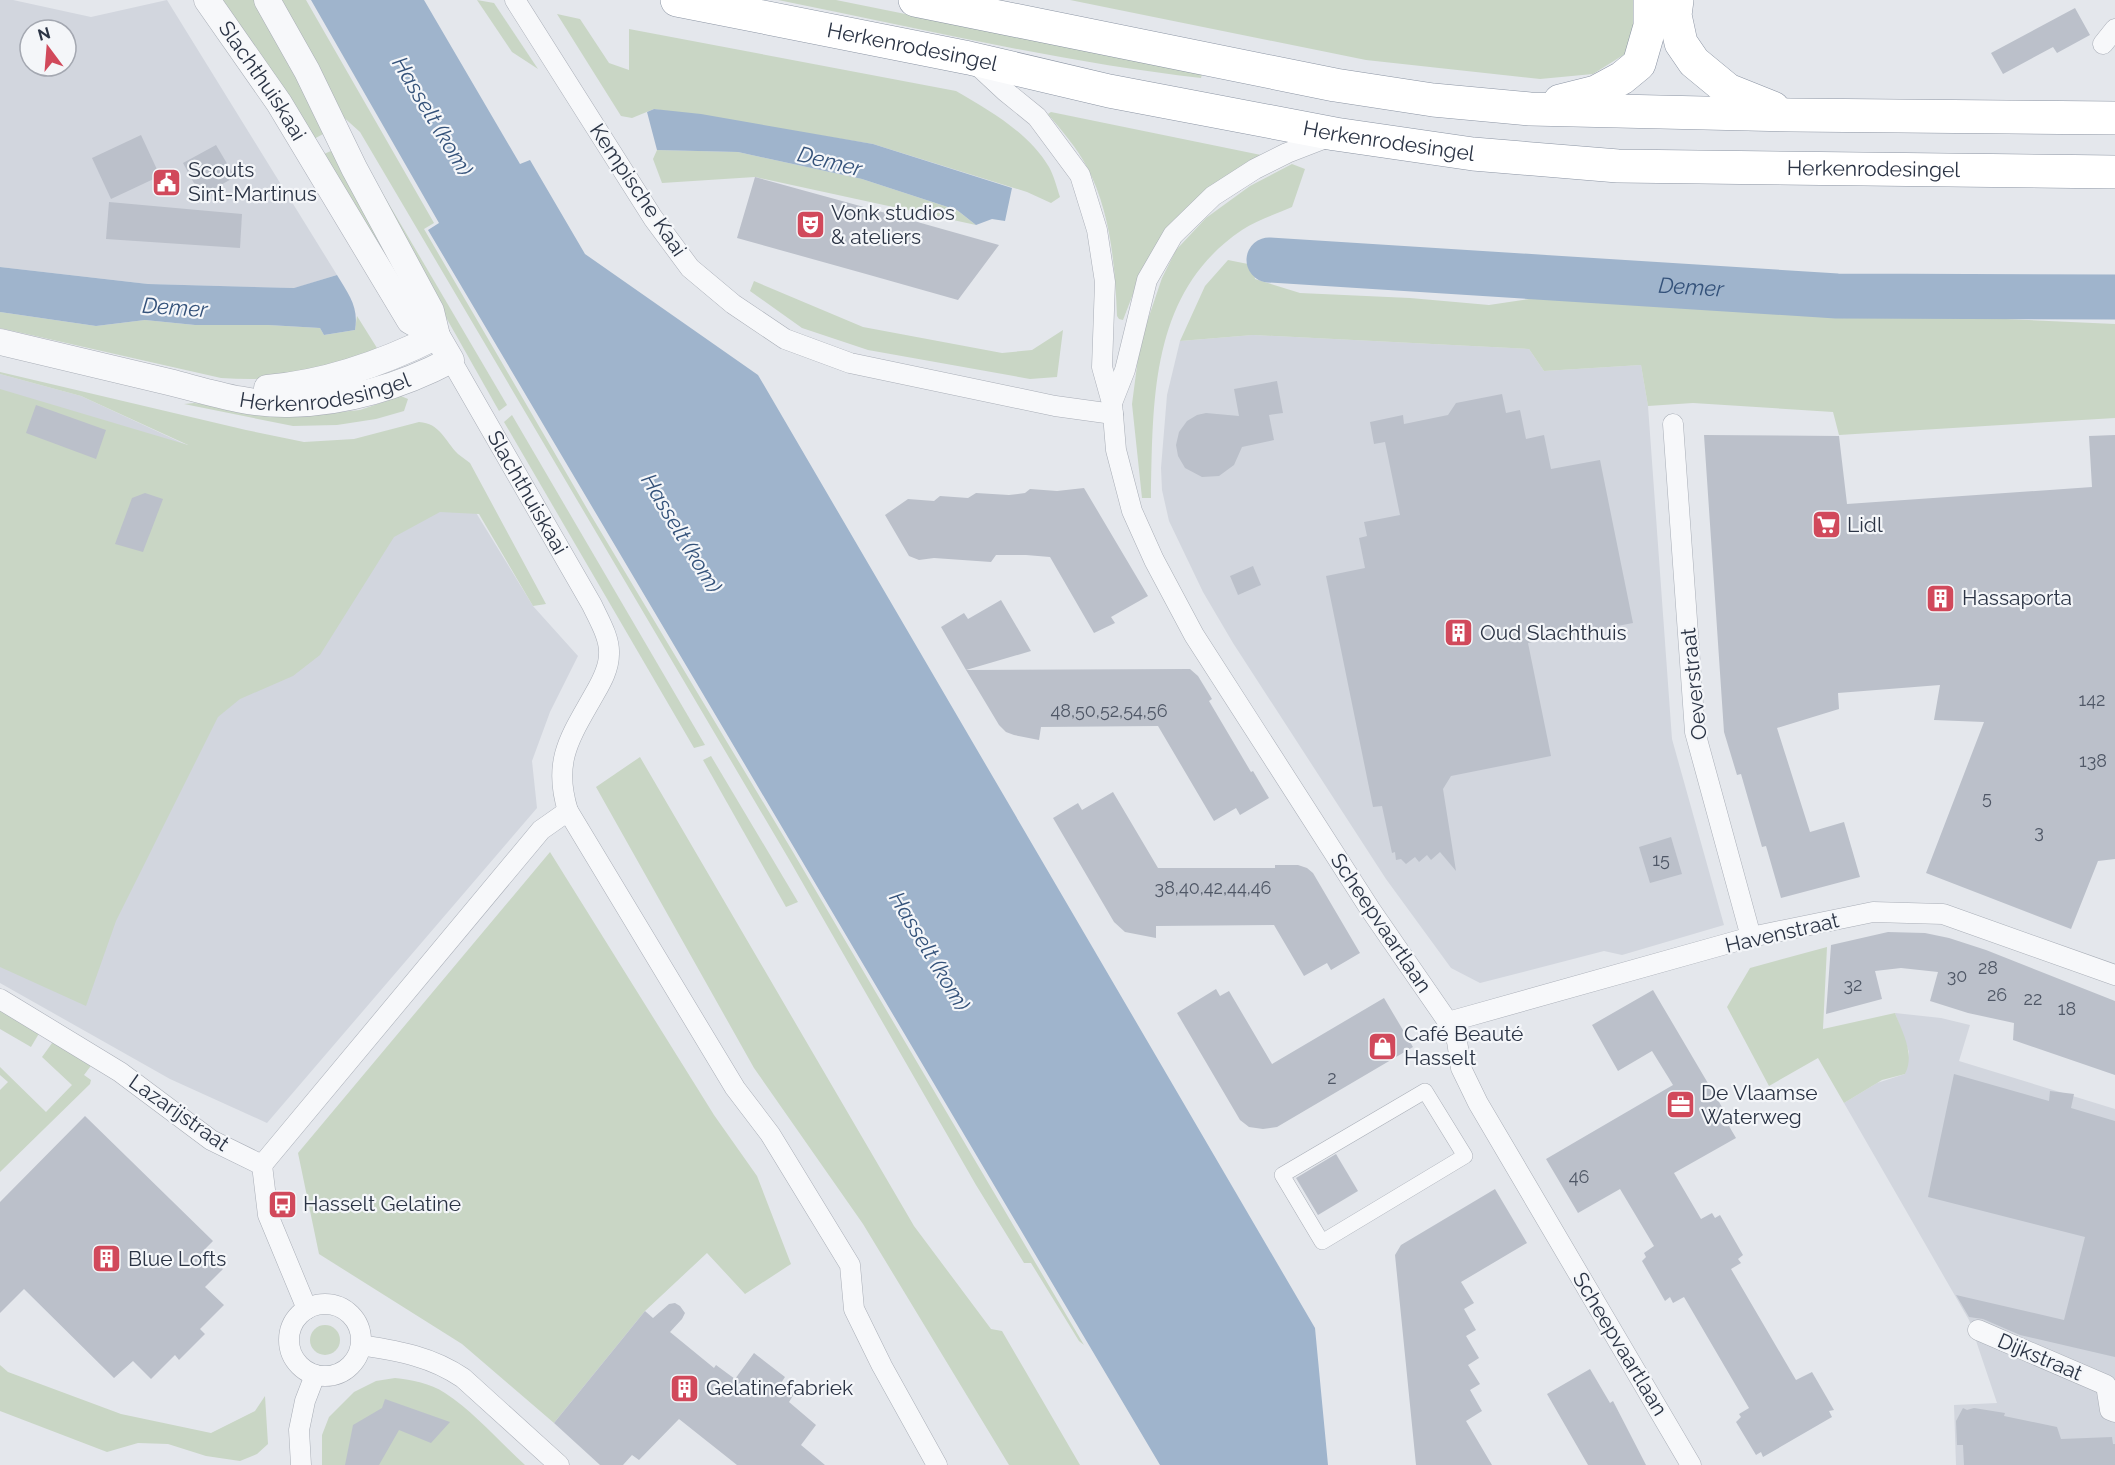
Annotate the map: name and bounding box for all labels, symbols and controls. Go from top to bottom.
street label: Slachthuiskaai [214,16,312,145]
street label: Herkenrodesingel [825,17,1000,76]
north arrow [18,18,78,78]
text: N [36,23,52,45]
water label: Hasselt (kom) [387,52,479,180]
street label: Herkenrodesingel [1301,115,1477,166]
street label: Kempische Kaai [585,119,692,261]
water label: Demer [795,140,866,182]
street label: Herkenrodesingel [1787,155,1960,182]
place label: Scouts Sint-Martinus [188,157,317,206]
public building icon: Scouts Sint-Martinus [151,166,183,198]
place label: Vonk studios & ateliers [831,200,955,249]
theatre icon: Vonk studios & ateliers [794,209,826,241]
water label: Demer [1658,272,1726,302]
water label: Demer [141,292,210,322]
street label: Herkenrodesingel [238,367,414,416]
street label: Slachthuiskaai [482,426,573,559]
water label: Hasselt (kom) [636,469,728,597]
supermarket icon: Lidl [1810,509,1842,541]
place label: Lidl [1847,512,1883,537]
building icon: Hassaporta [1925,582,1957,614]
place label: Hassaporta [1962,585,2072,610]
building icon: Oud Slachthuis [1443,617,1475,649]
place label: Oud Slachthuis [1480,620,1627,645]
street label: Oeverstraat [1675,627,1712,741]
house number: 142 [2079,689,2105,710]
house number: 48,50,52,54,56 [1050,700,1168,721]
house number: 138 [2079,750,2107,771]
house number: 5 [1982,787,1992,808]
house number: 3 [2034,821,2044,842]
street label: Scheepvaartlaan [1326,848,1437,997]
house number: 15 [1652,849,1670,870]
house number: 38,40,42,44,46 [1155,877,1272,898]
water label: Hasselt (kom) [884,887,976,1015]
street label: Havenstraat [1722,907,1841,958]
house number: 28 [1978,957,1998,978]
house number: 30 [1947,965,1967,986]
house number: 32 [1844,974,1863,995]
house number: 26 [1987,984,2007,1005]
house number: 22 [2024,988,2042,1009]
house number: 18 [2058,998,2076,1019]
place label: Café Beauté Hasselt [1404,1021,1523,1070]
shop icon: Café Beauté Hasselt [1367,1030,1399,1062]
house number: 2 [1327,1067,1337,1088]
street label: Lazarijstraat [124,1069,234,1156]
place label: De Vlaamse Waterweg [1701,1080,1818,1129]
office icon: De Vlaamse Waterweg [1664,1089,1696,1121]
house number: 46 [1569,1166,1589,1187]
bus stop icon: Hasselt Gelatine [266,1188,298,1220]
place label: Hasselt Gelatine [303,1191,461,1216]
building icon: Blue Lofts [91,1243,123,1275]
place label: Blue Lofts [128,1246,226,1271]
street label: Scheepvaartlaan [1568,1268,1673,1420]
street label: Dijkstraat [1994,1327,2086,1386]
building icon: Gelatinefabriek [669,1372,701,1404]
place label: Gelatinefabriek [706,1375,853,1400]

